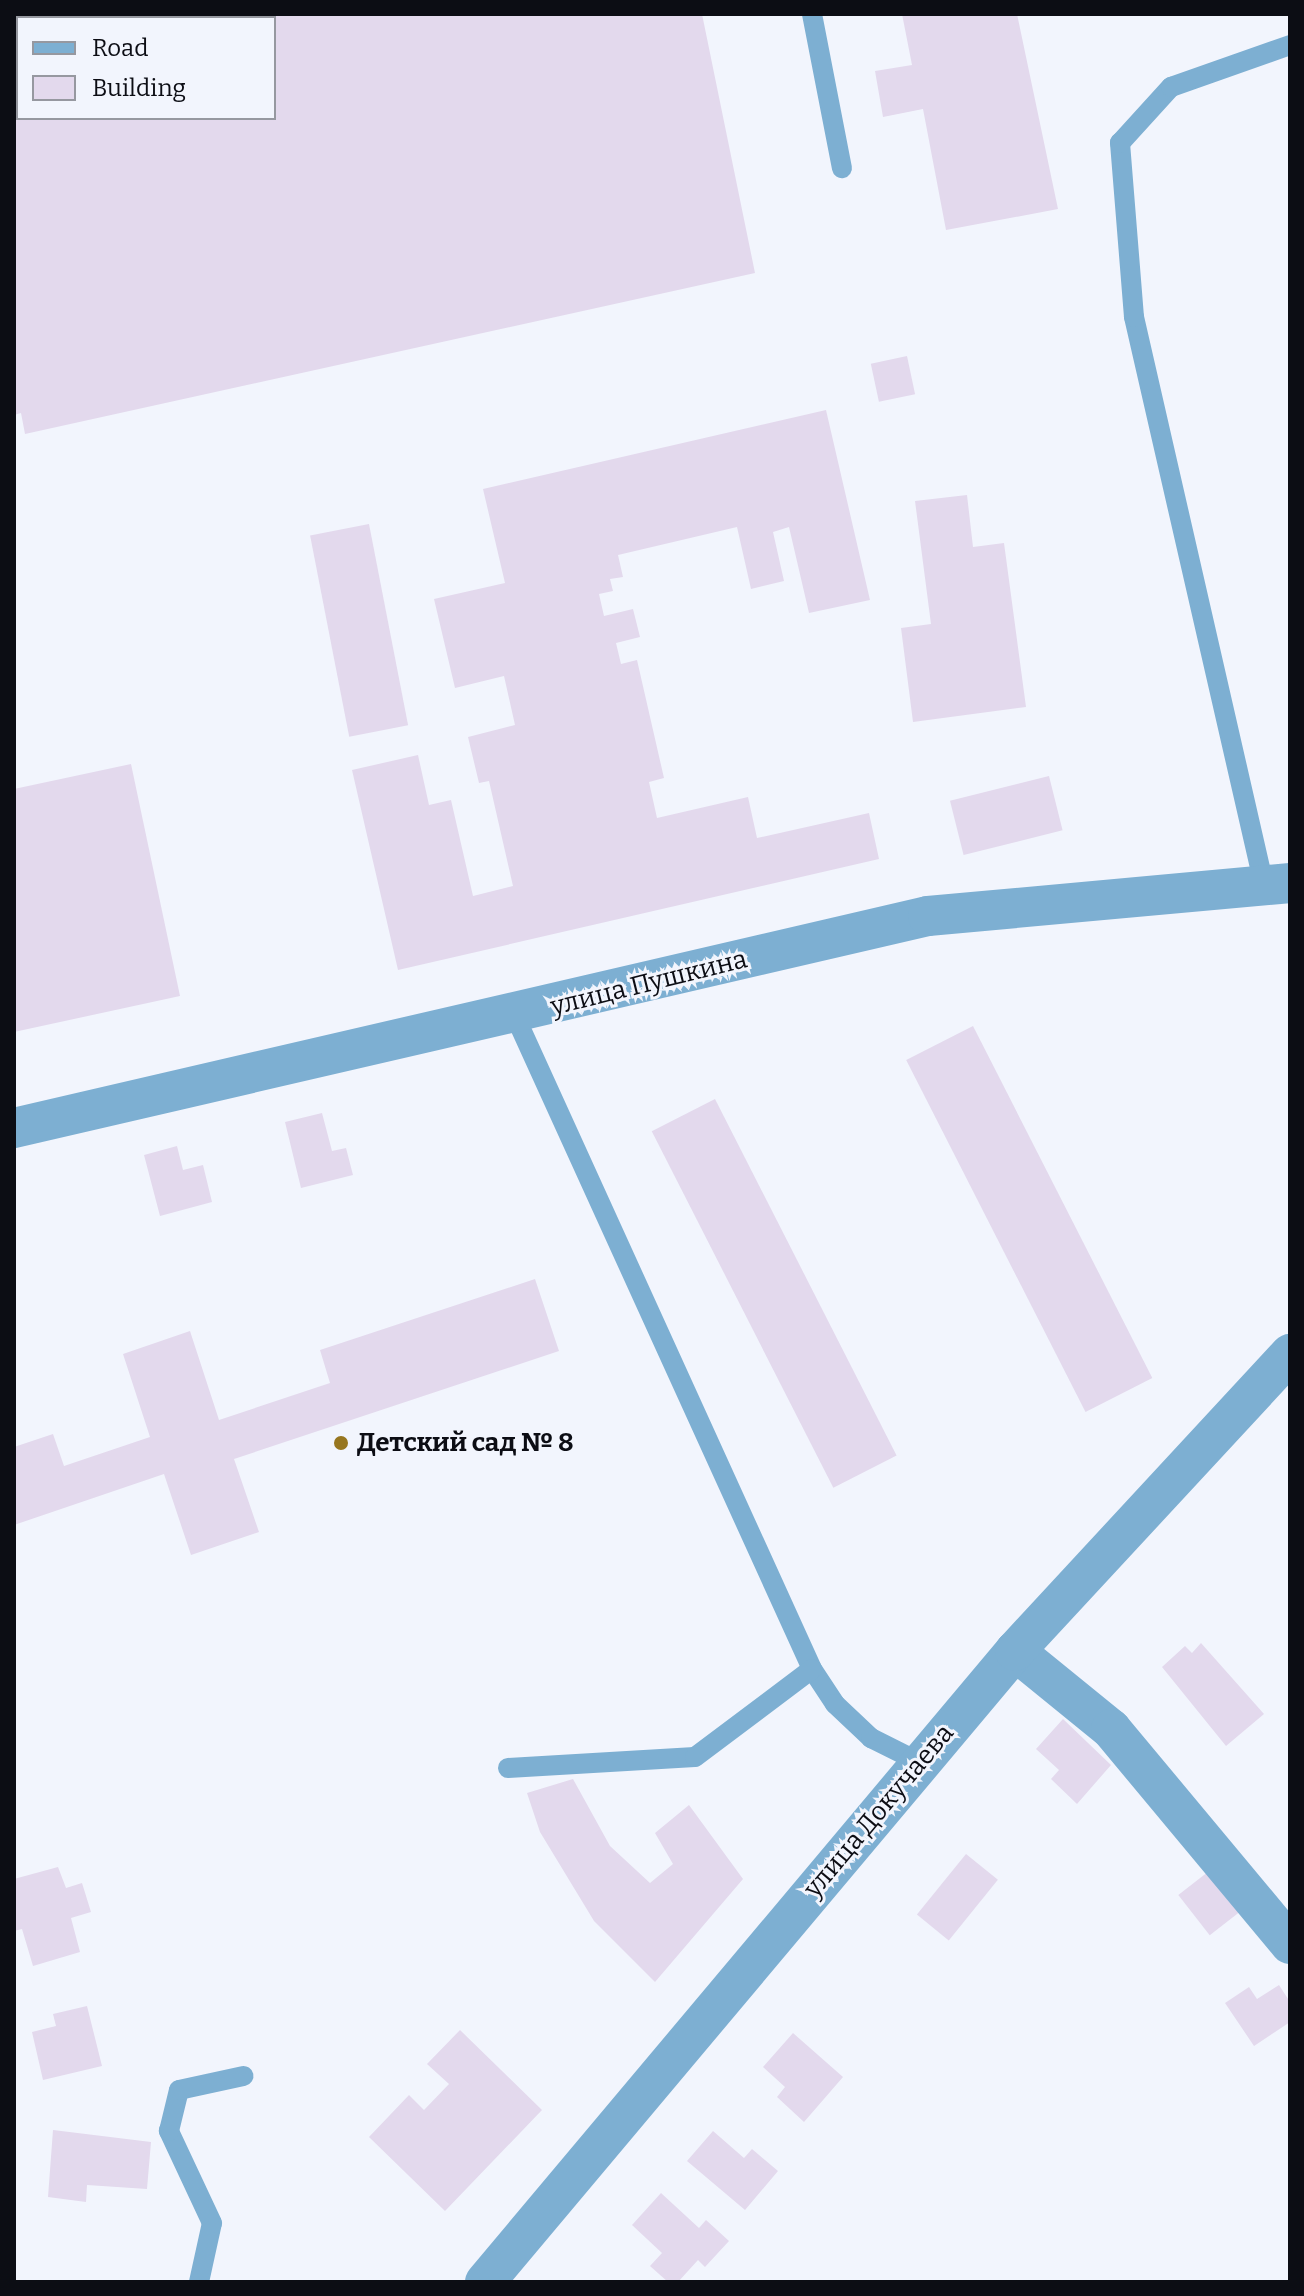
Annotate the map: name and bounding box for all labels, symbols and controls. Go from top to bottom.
legend [16,16,276,120]
text: Road [92,34,148,62]
text: Building [92,74,186,102]
street label: улица Пушкина [548,944,750,1022]
place label: Детский сад № 8 [357,1427,574,1459]
marker: Детский сад № 8 [332,1434,350,1452]
street label: улица Докучаева [797,1718,961,1904]

